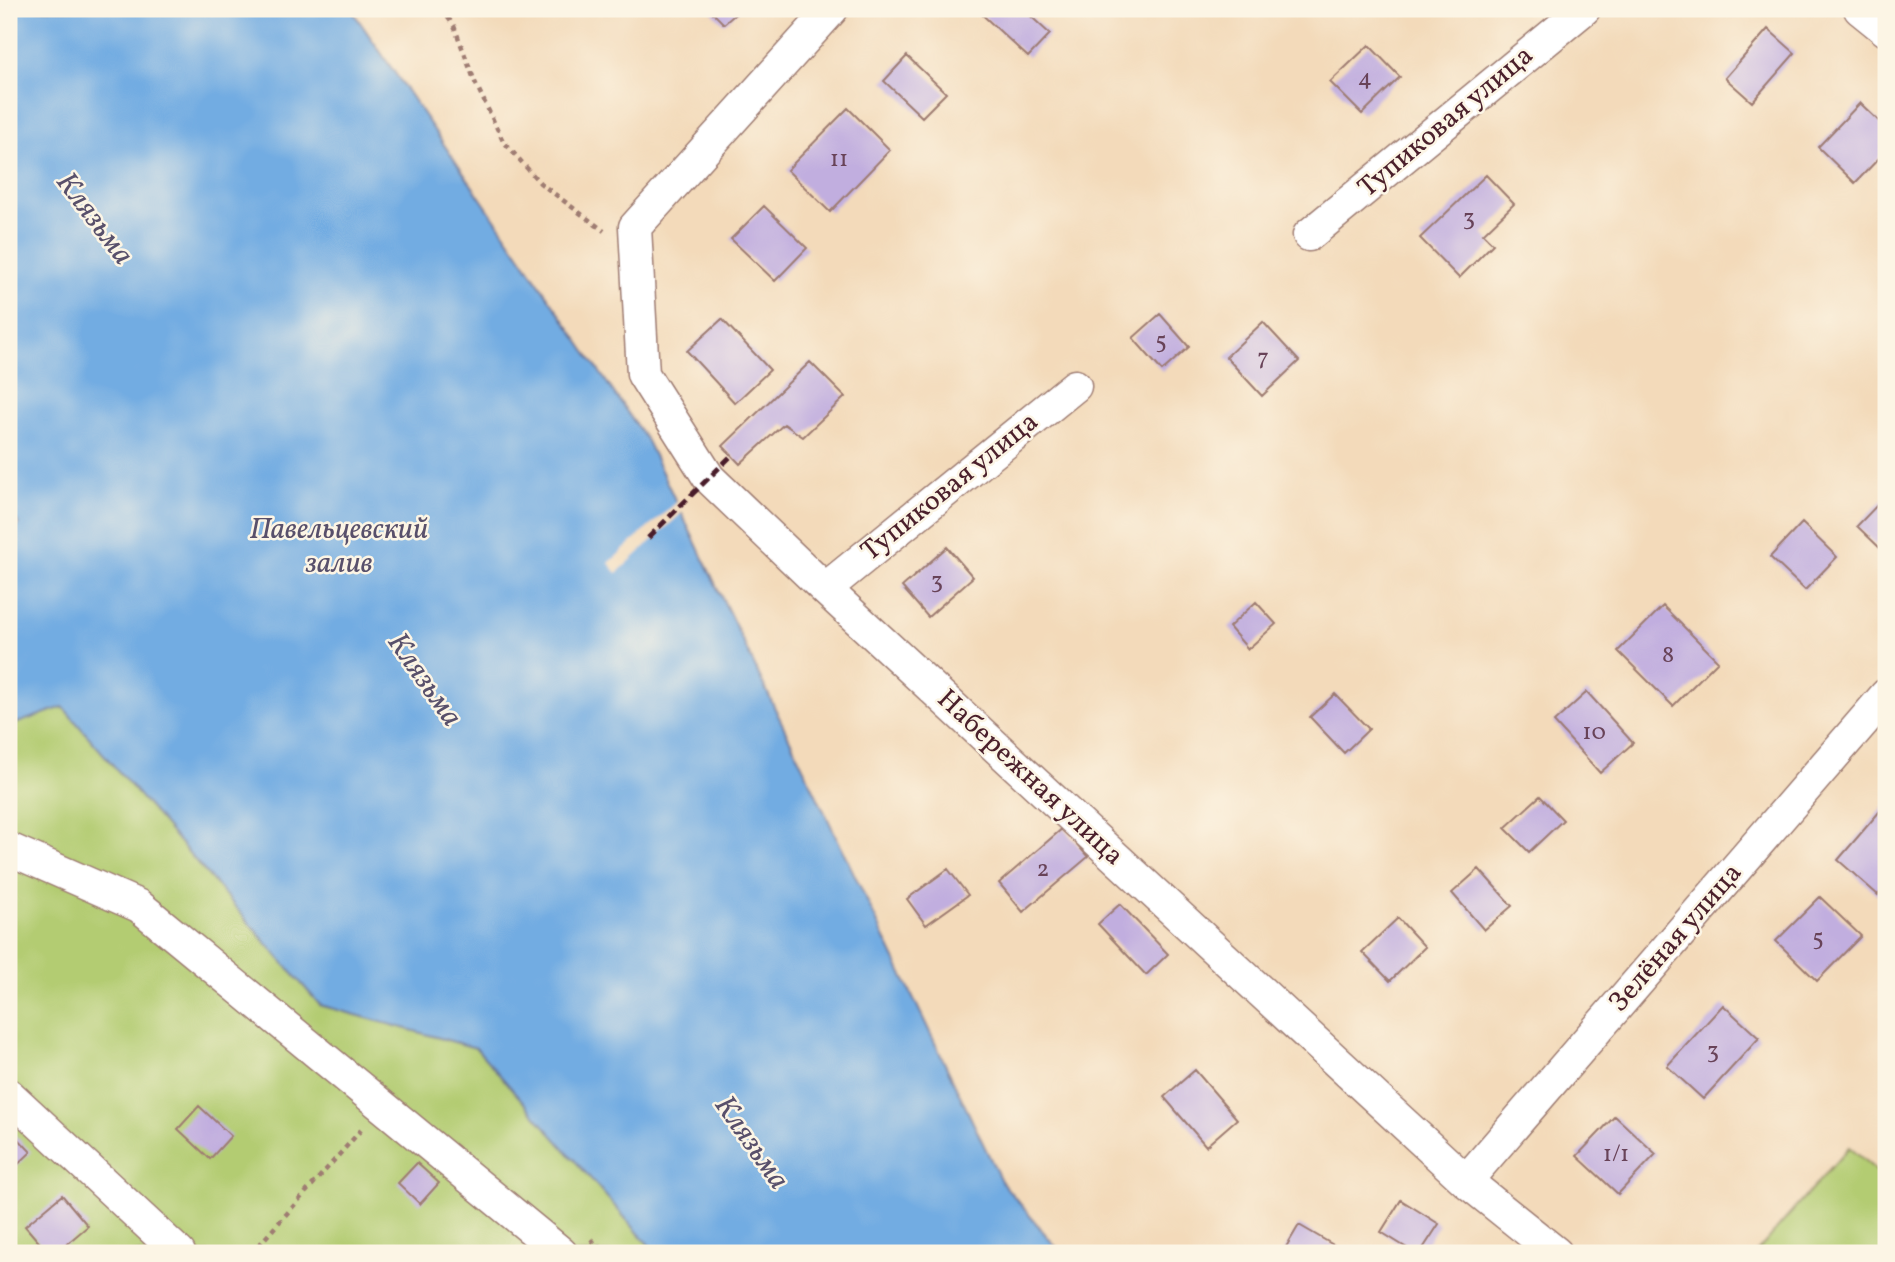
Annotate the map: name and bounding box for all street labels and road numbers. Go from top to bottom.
street label: Тупиковая улица [1350,37,1542,207]
street label: Тупиковая улица [853,403,1047,571]
street label: Набережная улица [928,681,1132,875]
street label: Зелёная улица [1600,855,1752,1021]

